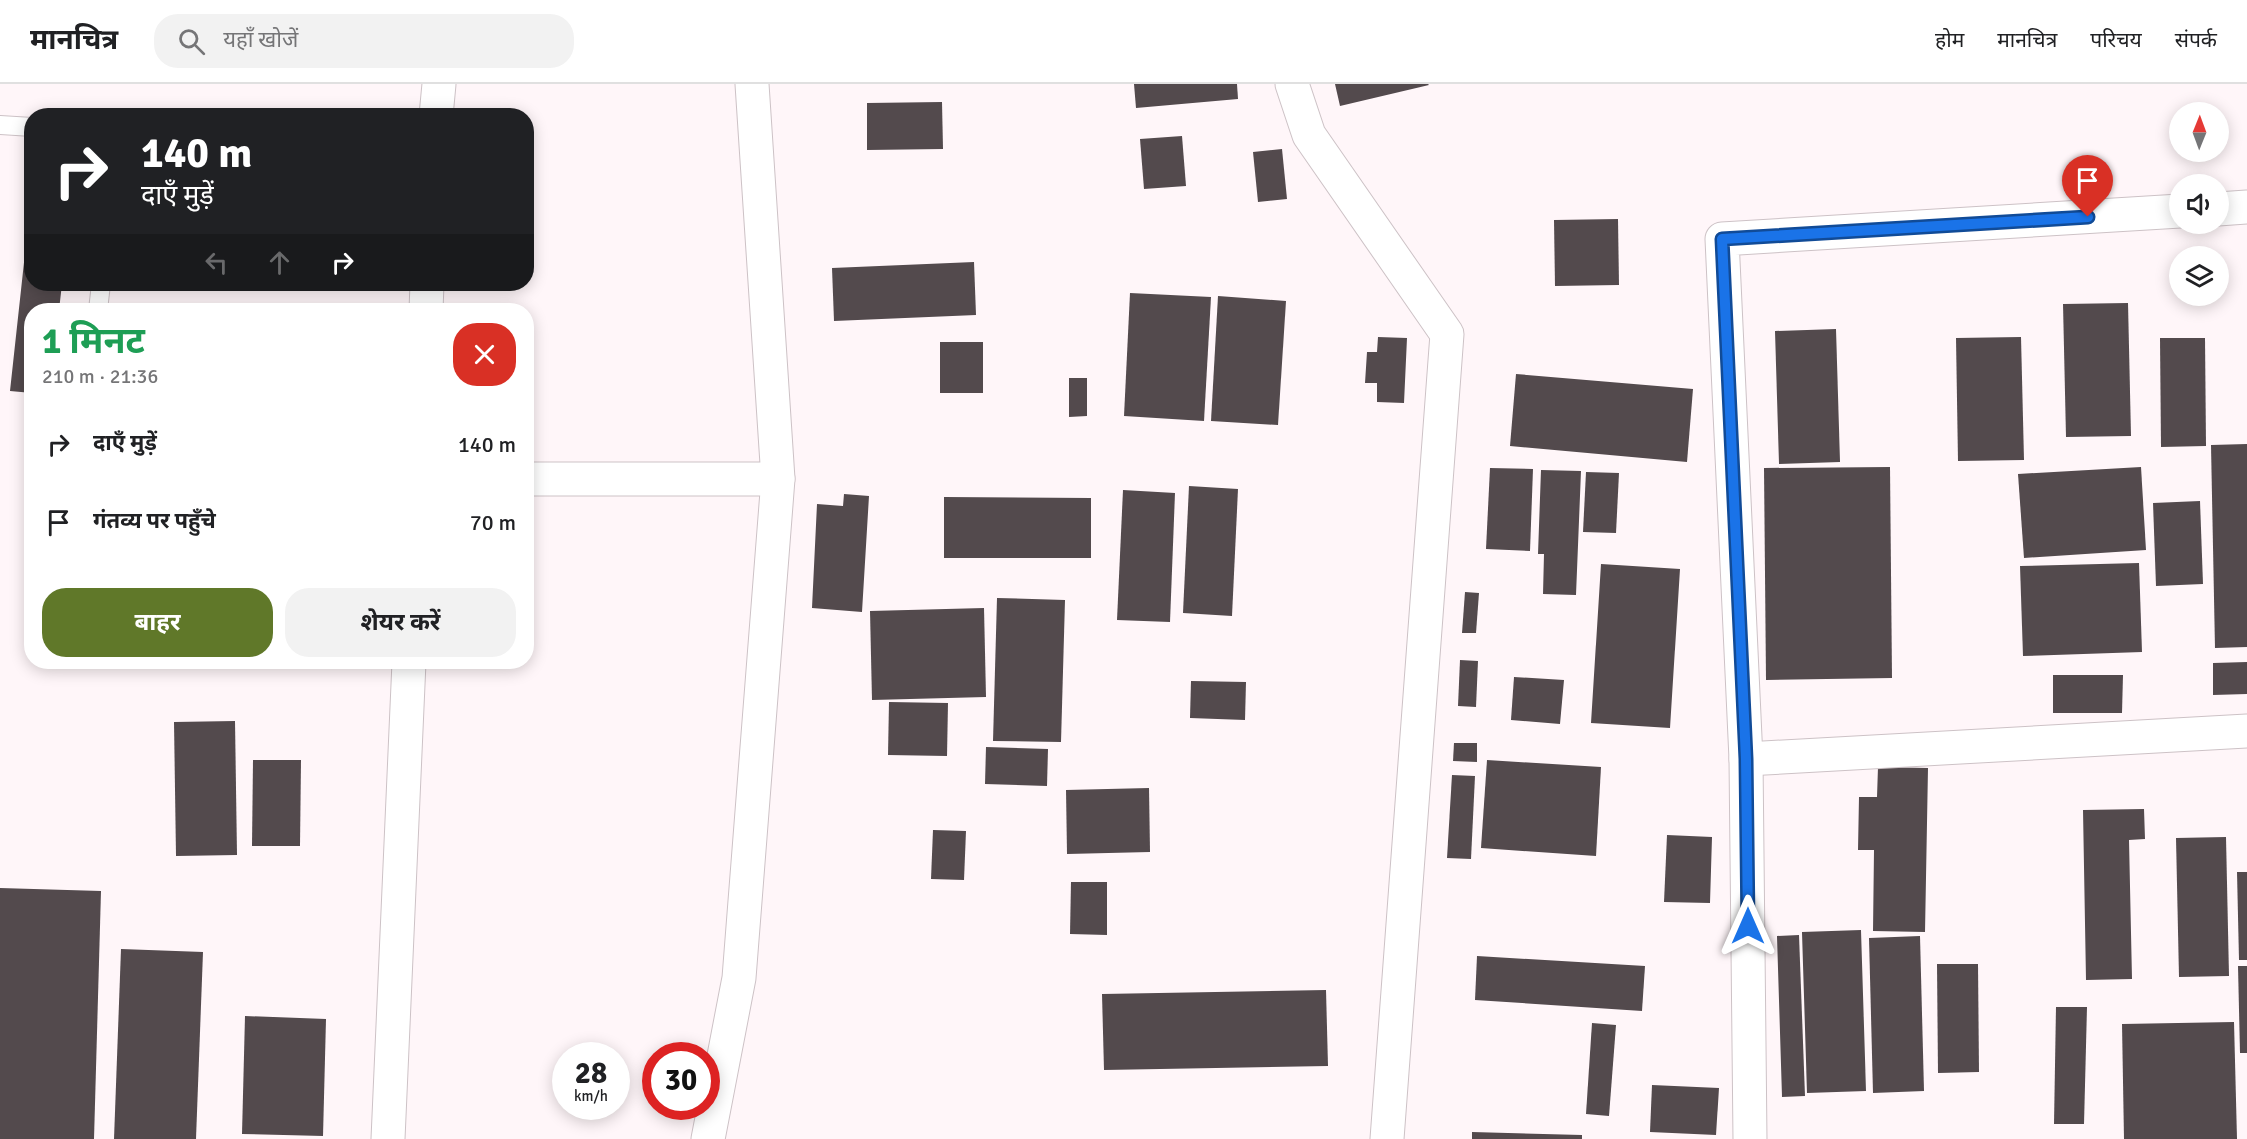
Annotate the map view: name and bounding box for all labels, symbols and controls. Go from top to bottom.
search box [154,14,574,68]
text: मानचित्र [30,23,118,57]
icon: search [175,25,208,58]
text: यहाँ खोजें [223,26,298,53]
text: होम [1935,27,1964,53]
text: मानचित्र [1997,27,2057,53]
text: परिचय [2090,27,2142,53]
text: संपर्क [2175,27,2217,53]
north arrow [2169,102,2229,162]
map controls [2169,102,2229,306]
text: 140 m [141,128,252,179]
icon: right [42,132,120,210]
pin [2062,155,2113,217]
icon: arrive [2071,164,2104,197]
button: sound [2169,174,2229,234]
text: दाएँ मुड़ें [141,179,214,212]
icon: left [200,246,233,279]
icon: ahead [263,246,296,279]
icon: right [326,246,359,279]
button: layers [2169,246,2229,306]
text: 1 मिनट [42,319,145,364]
button: close [453,323,516,386]
text: 210 m · 21:36 [42,364,158,389]
icon: right [42,428,75,461]
text: दाएँ मुड़ें [93,429,157,456]
text: 140 m [458,431,516,458]
icon: arrive [42,506,75,539]
text: गंतव्य पर पहुँचे [93,507,216,534]
text: 70 m [470,509,516,536]
button: बाहर [42,588,273,657]
button: शेयर करें [285,588,516,657]
position arrow [1716,894,1780,958]
speed limit sign: 30 [642,1042,720,1120]
text: 28 [575,1055,607,1092]
text: km/h [574,1087,608,1105]

